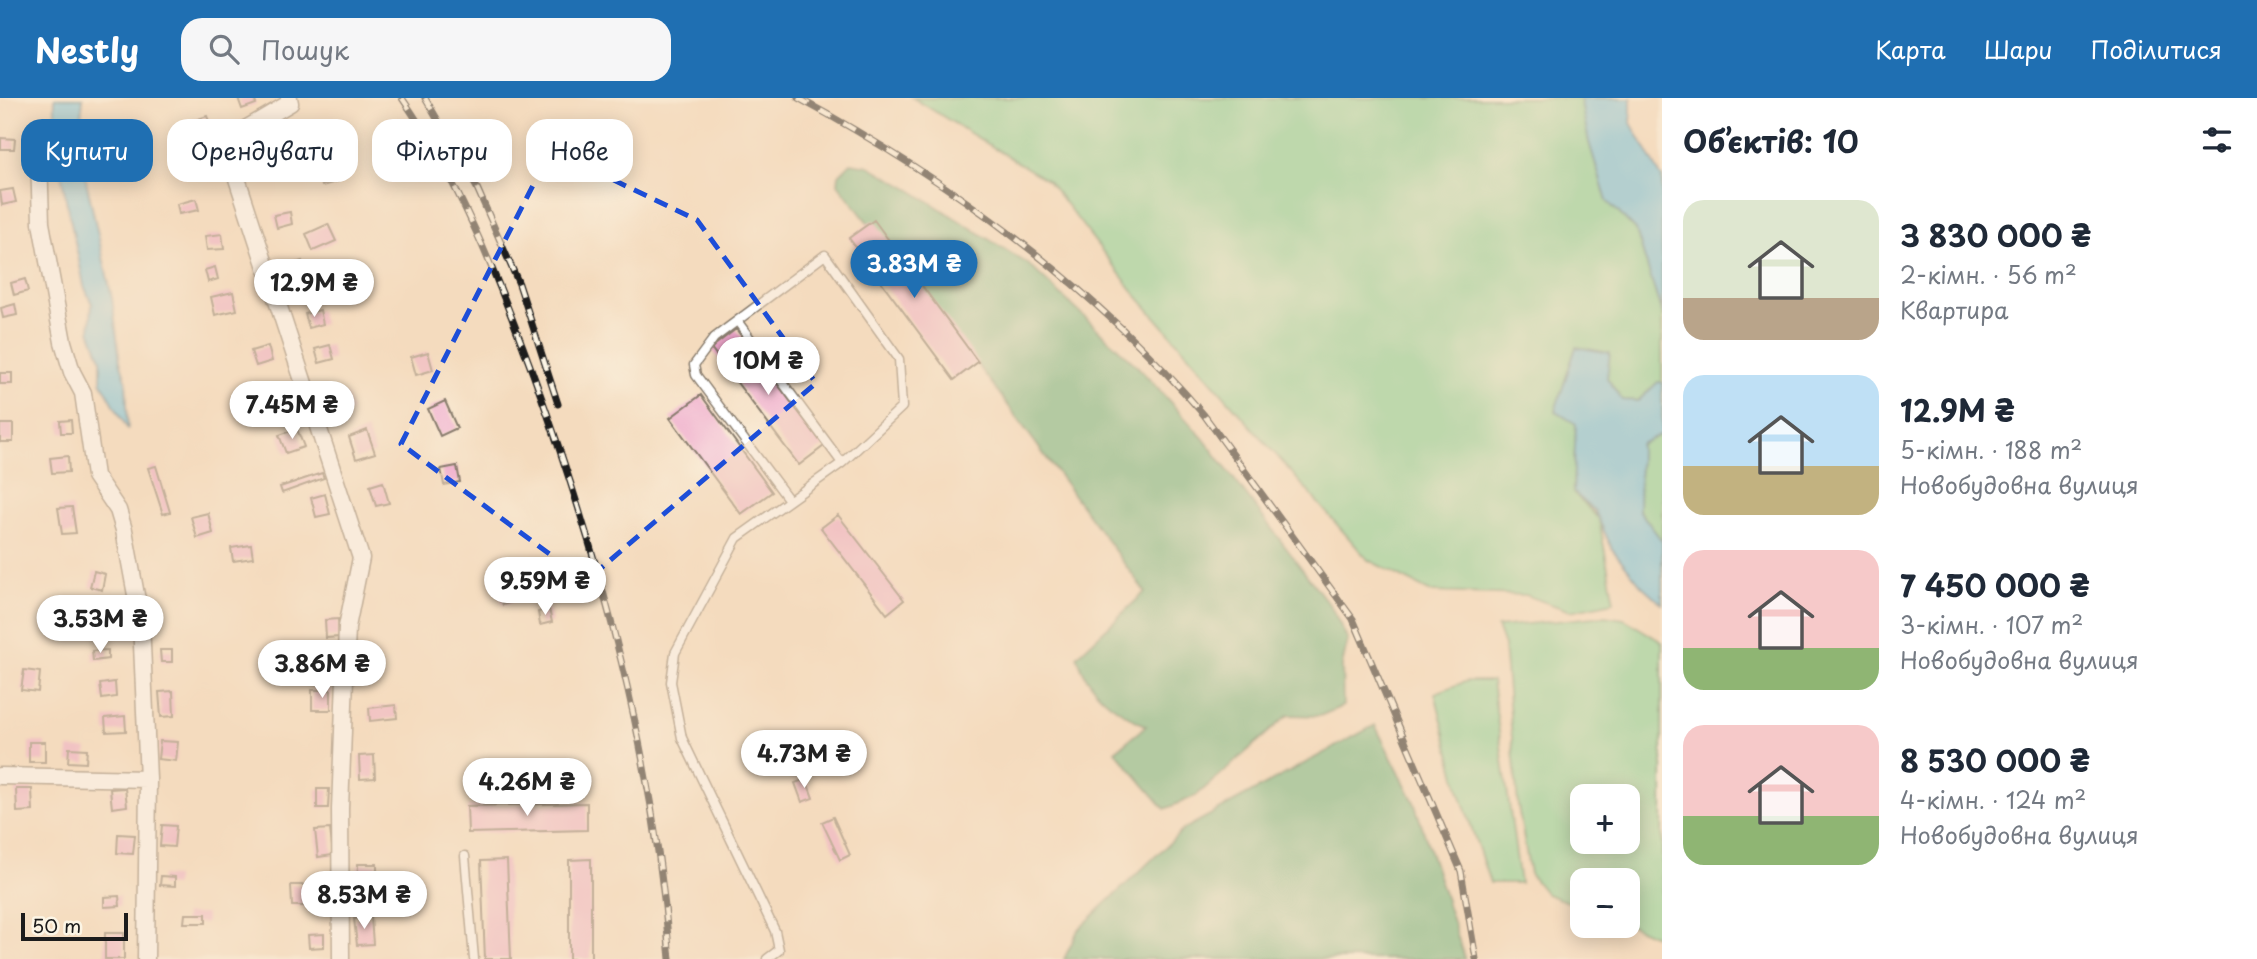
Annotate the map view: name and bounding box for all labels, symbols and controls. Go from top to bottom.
search box [181,18,671,81]
text: Nestly [35,24,139,74]
icon: search [205,30,243,68]
text: Пошук [261,30,349,69]
text: Карта [1875,31,1946,67]
text: Шари [1984,31,2053,67]
text: Поділитися [2091,31,2222,67]
text: Об’єктів: 10 [1683,118,1859,163]
chip: Купити [21,119,153,182]
chip: Орендувати [167,119,358,182]
chip: Фільтри [372,119,512,182]
chip: Нове [526,119,633,182]
icon: filters [2198,121,2236,159]
text: 3 830 000 ₴ [1900,212,2091,257]
icon: home [1739,228,1823,312]
pin: 3.83M ₴ [849,240,979,300]
text: 3.83M ₴ [867,245,962,280]
text: 2-кімн. · 56 m² [1900,257,2077,292]
pin: 12.9M ₴ [249,260,379,319]
text: 12.9M ₴ [270,264,358,299]
text: Квартира [1900,292,2008,327]
pin: 10M ₴ [719,338,817,397]
text: 10M ₴ [733,342,803,377]
pin: 7.45M ₴ [227,382,357,441]
text: 7.45M ₴ [246,386,338,421]
text: 12.9M ₴ [1900,387,2015,432]
icon: home [1739,403,1823,487]
text: 5-кімн. · 188 m² [1900,432,2082,467]
text: Новобудовна вулиця [1900,467,2139,502]
pin: 9.59M ₴ [480,558,610,617]
text: 9.59M ₴ [500,562,590,597]
text: 7 450 000 ₴ [1900,562,2090,607]
icon: home [1739,578,1823,662]
pin: 3.53M ₴ [35,596,165,655]
text: 3.53M ₴ [53,600,147,635]
text: 3-кімн. · 107 m² [1900,607,2083,642]
pin: 3.86M ₴ [257,640,387,700]
text: Новобудовна вулиця [1900,642,2139,677]
text: 3.86M ₴ [274,645,370,680]
pin: 4.73M ₴ [739,730,869,790]
text: 4.73M ₴ [757,735,851,770]
text: 8 530 000 ₴ [1900,737,2090,782]
icon: home [1739,753,1823,837]
pin: 4.26M ₴ [462,758,592,818]
text: 4.26M ₴ [479,763,575,798]
text: 4-кімн. · 124 m² [1900,782,2086,817]
map controls [1570,784,1640,938]
button: + [1570,784,1640,854]
text: Новобудовна вулиця [1900,817,2139,852]
button: − [1570,868,1640,938]
pin: 8.53M ₴ [299,872,429,931]
text: 8.53M ₴ [317,876,411,911]
scale bar [21,910,128,942]
text: 50 m [32,911,81,939]

